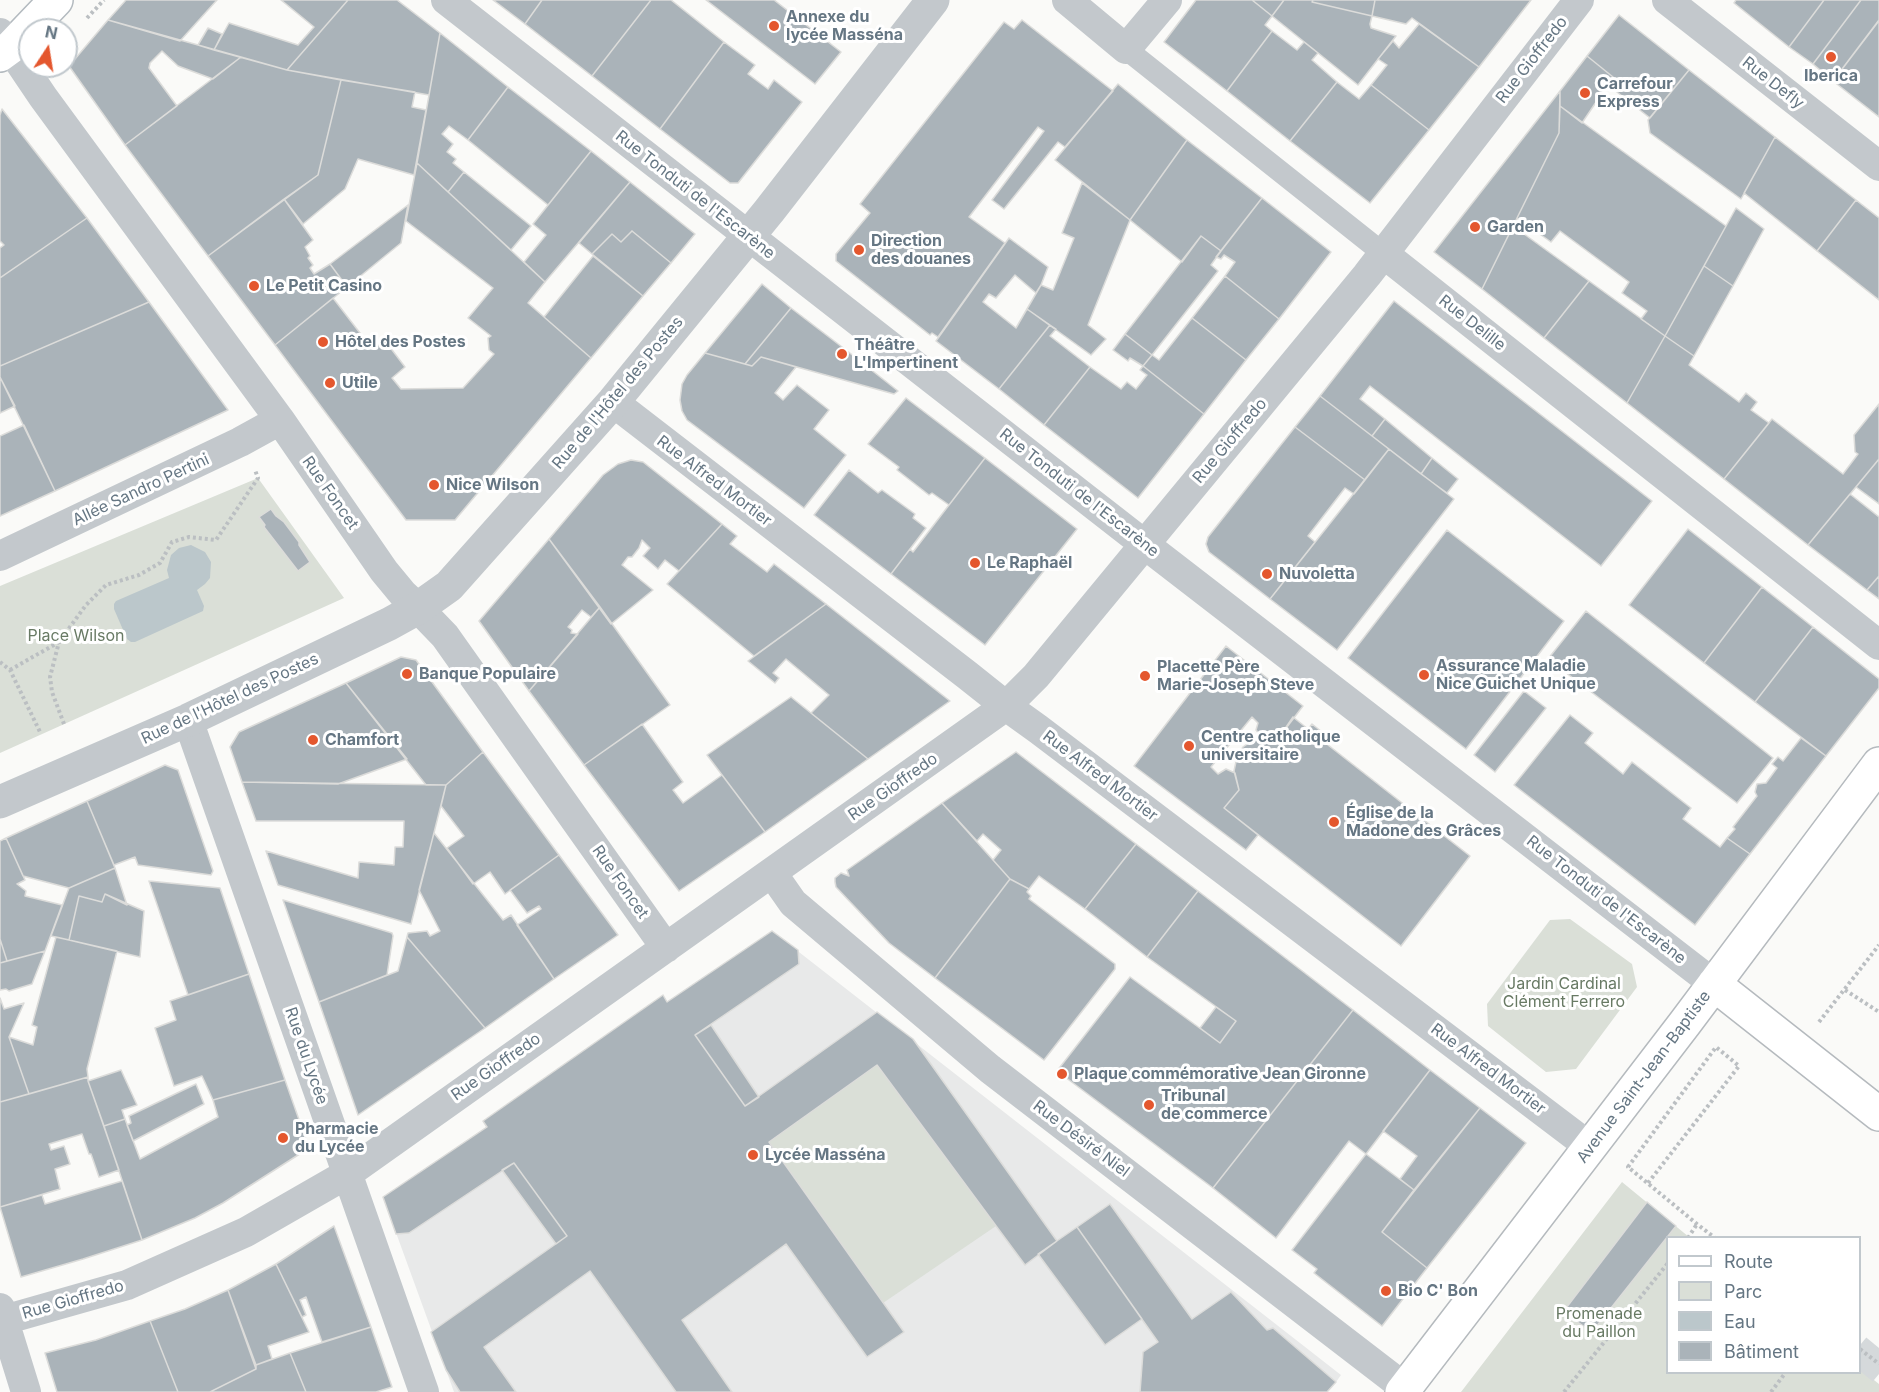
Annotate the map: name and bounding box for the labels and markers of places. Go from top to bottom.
place label: Annexe du lycée Masséna [786,7,903,45]
marker: Annexe du lycée Masséna [767,19,781,33]
marker: Iberica [1824,50,1838,64]
place label: Iberica [1804,66,1858,86]
place label: Carrefour Express [1597,74,1673,112]
marker: Carrefour Express [1578,86,1592,100]
place label: Garden [1487,217,1544,237]
marker: Garden [1468,220,1482,234]
place label: Direction des douanes [871,231,971,269]
marker: Direction des douanes [852,243,866,257]
place label: Le Petit Casino [266,276,382,296]
marker: Le Petit Casino [247,279,261,293]
place label: Hôtel des Postes [335,332,466,352]
marker: Hôtel des Postes [316,335,330,349]
place label: Théâtre L'Impertinent [854,335,958,373]
marker: Théâtre L'Impertinent [835,347,849,361]
place label: Utile [342,373,378,393]
marker: Utile [323,376,337,390]
place label: Nice Wilson [446,475,539,495]
marker: Nice Wilson [427,478,441,492]
place label: Le Raphaël [987,553,1072,573]
marker: Le Raphaël [968,556,982,570]
place label: Nuvoletta [1279,564,1355,584]
marker: Nuvoletta [1260,567,1274,581]
place label: Assurance Maladie Nice Guichet Unique [1436,656,1596,694]
place label: Placette Père Marie-Joseph Steve [1157,657,1314,695]
place label: Banque Populaire [419,664,556,684]
marker: Banque Populaire [400,667,414,681]
marker: Assurance Maladie Nice Guichet Unique [1417,668,1431,682]
marker: Placette Père Marie-Joseph Steve [1138,669,1152,683]
place label: Centre catholique universitaire [1201,727,1340,765]
place label: Chamfort [325,730,399,750]
marker: Chamfort [306,733,320,747]
marker: Centre catholique universitaire [1182,739,1196,753]
place label: Église de la Madone des Grâces [1346,803,1501,841]
marker: Église de la Madone des Grâces [1327,815,1341,829]
place label: Plaque commémorative Jean Gironne [1074,1064,1366,1084]
marker: Plaque commémorative Jean Gironne [1055,1067,1069,1081]
place label: Tribunal de commerce [1161,1086,1267,1124]
marker: Tribunal de commerce [1142,1098,1156,1112]
place label: Pharmacie du Lycée [295,1119,378,1157]
marker: Pharmacie du Lycée [276,1131,290,1145]
place label: Lycée Masséna [765,1145,885,1165]
marker: Lycée Masséna [746,1148,760,1162]
place label: Bio C' Bon [1398,1281,1478,1301]
marker: Bio C' Bon [1379,1284,1393,1298]

